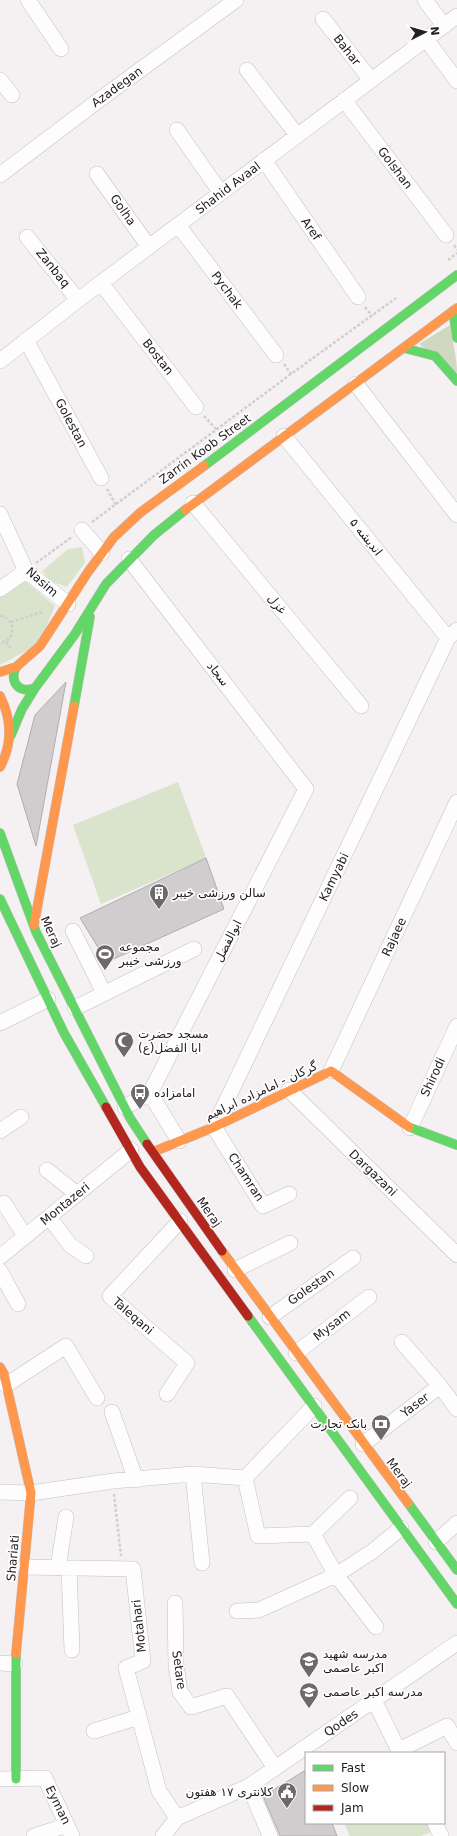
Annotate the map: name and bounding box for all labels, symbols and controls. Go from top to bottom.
north arrow [405,12,445,52]
text: N [428,26,441,36]
street label: Bahar [331,32,363,68]
street label: Azadegan [89,64,145,110]
street label: Golshan [375,144,415,192]
street label: Shahid Avaal [193,159,263,217]
street label: Golha [107,192,139,228]
street label: Aref [298,215,324,244]
street label: Zanbaq [33,246,73,290]
street label: Pychak [209,269,246,311]
street label: Bostan [140,336,176,378]
street label: Golestan [52,396,90,450]
street label: Zarrin Koob Street [156,411,254,487]
street label: اندیشه ۵ [347,516,385,558]
street label: Nasim [23,564,61,600]
street label: غزل [264,591,289,617]
street label: سجاد [204,659,232,689]
street label: Kamyabi [316,851,352,903]
building icon: سالن ورزشی خیبر [148,882,170,910]
place label: سالن ورزشی خیبر [172,886,266,901]
street label: Meraj [38,914,64,950]
street label: Rajaee [379,916,409,958]
street label: ابوالفضل [211,918,245,965]
place label: مجموعه ورزشی خیبر [118,940,182,969]
sports icon: مجموعه ورزشی خیبر [94,943,116,971]
place label: مسجد حضرت ابا الفضل(ع) [138,1027,209,1055]
mosque icon: مسجد حضرت ابا الفضل(ع) [113,1030,135,1058]
street label: Shirodi [418,1055,448,1099]
street label: گرکان - امامزاده ابراهیم [203,1059,320,1124]
bus stop icon: امامزاده [129,1082,151,1110]
place label: امامزاده [154,1086,195,1101]
street label: Dargazani [346,1147,400,1199]
street label: Chamran [225,1150,267,1204]
street label: Montazeri [38,1180,92,1228]
street label: Meraj [194,1194,224,1230]
street label: Golestan [285,1266,337,1308]
street label: Taleqani [109,1294,156,1337]
street label: Mysam [311,1306,353,1344]
street label: Yaser [397,1390,432,1421]
bank icon: بانک تجارت [370,1413,392,1441]
place label: بانک تجارت [310,1417,367,1432]
street label: Meraj [383,1455,415,1491]
street label: Shariati [4,1534,22,1582]
street label: Motahari [129,1599,149,1653]
place label: مدرسه شهید اکبر عاصمی [323,1647,387,1676]
street label: Setare [169,1650,189,1690]
school or university icon: مدرسه شهید اکبر عاصمی [298,1650,320,1678]
school or university icon: مدرسه اکبر عاصمی [298,1681,320,1709]
place label: مدرسه اکبر عاصمی [323,1685,423,1700]
street label: Qodes [321,1707,361,1739]
legend [305,1752,445,1824]
text: Fast [341,1761,365,1775]
public building icon: کلانتری ۱۷ هفتون [276,1781,298,1809]
text: Slow [341,1781,369,1795]
street label: Eyman [43,1783,73,1827]
place label: کلانتری ۱۷ هفتون [186,1785,273,1800]
text: Jam [340,1801,364,1815]

